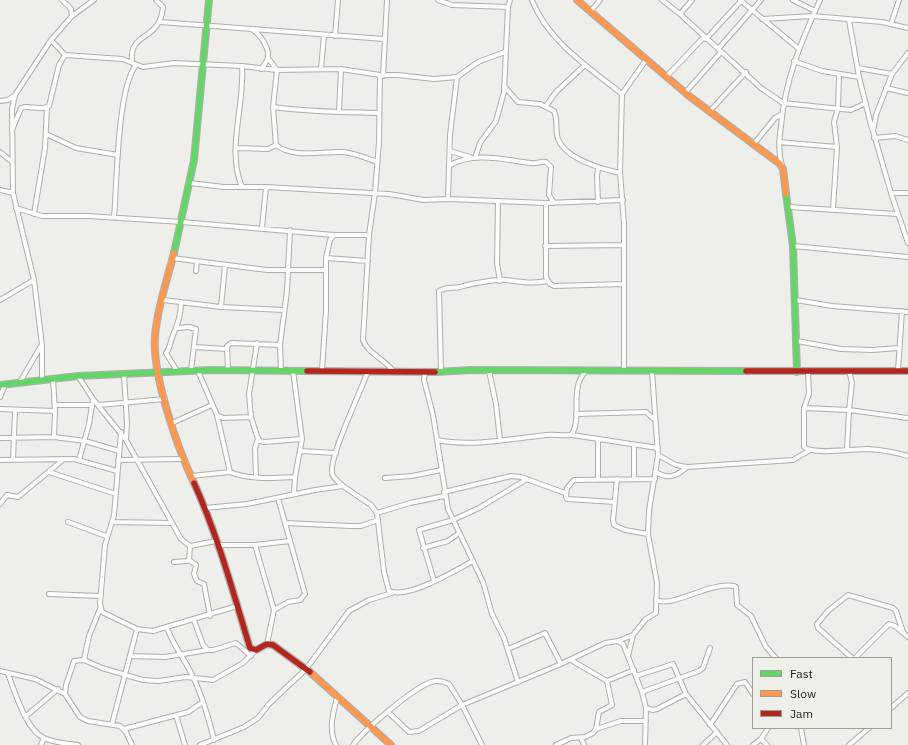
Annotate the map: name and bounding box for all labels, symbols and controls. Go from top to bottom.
legend [752,657,892,729]
text: Fast [790,666,813,681]
text: Slow [790,686,816,701]
text: Jam [790,706,813,721]

